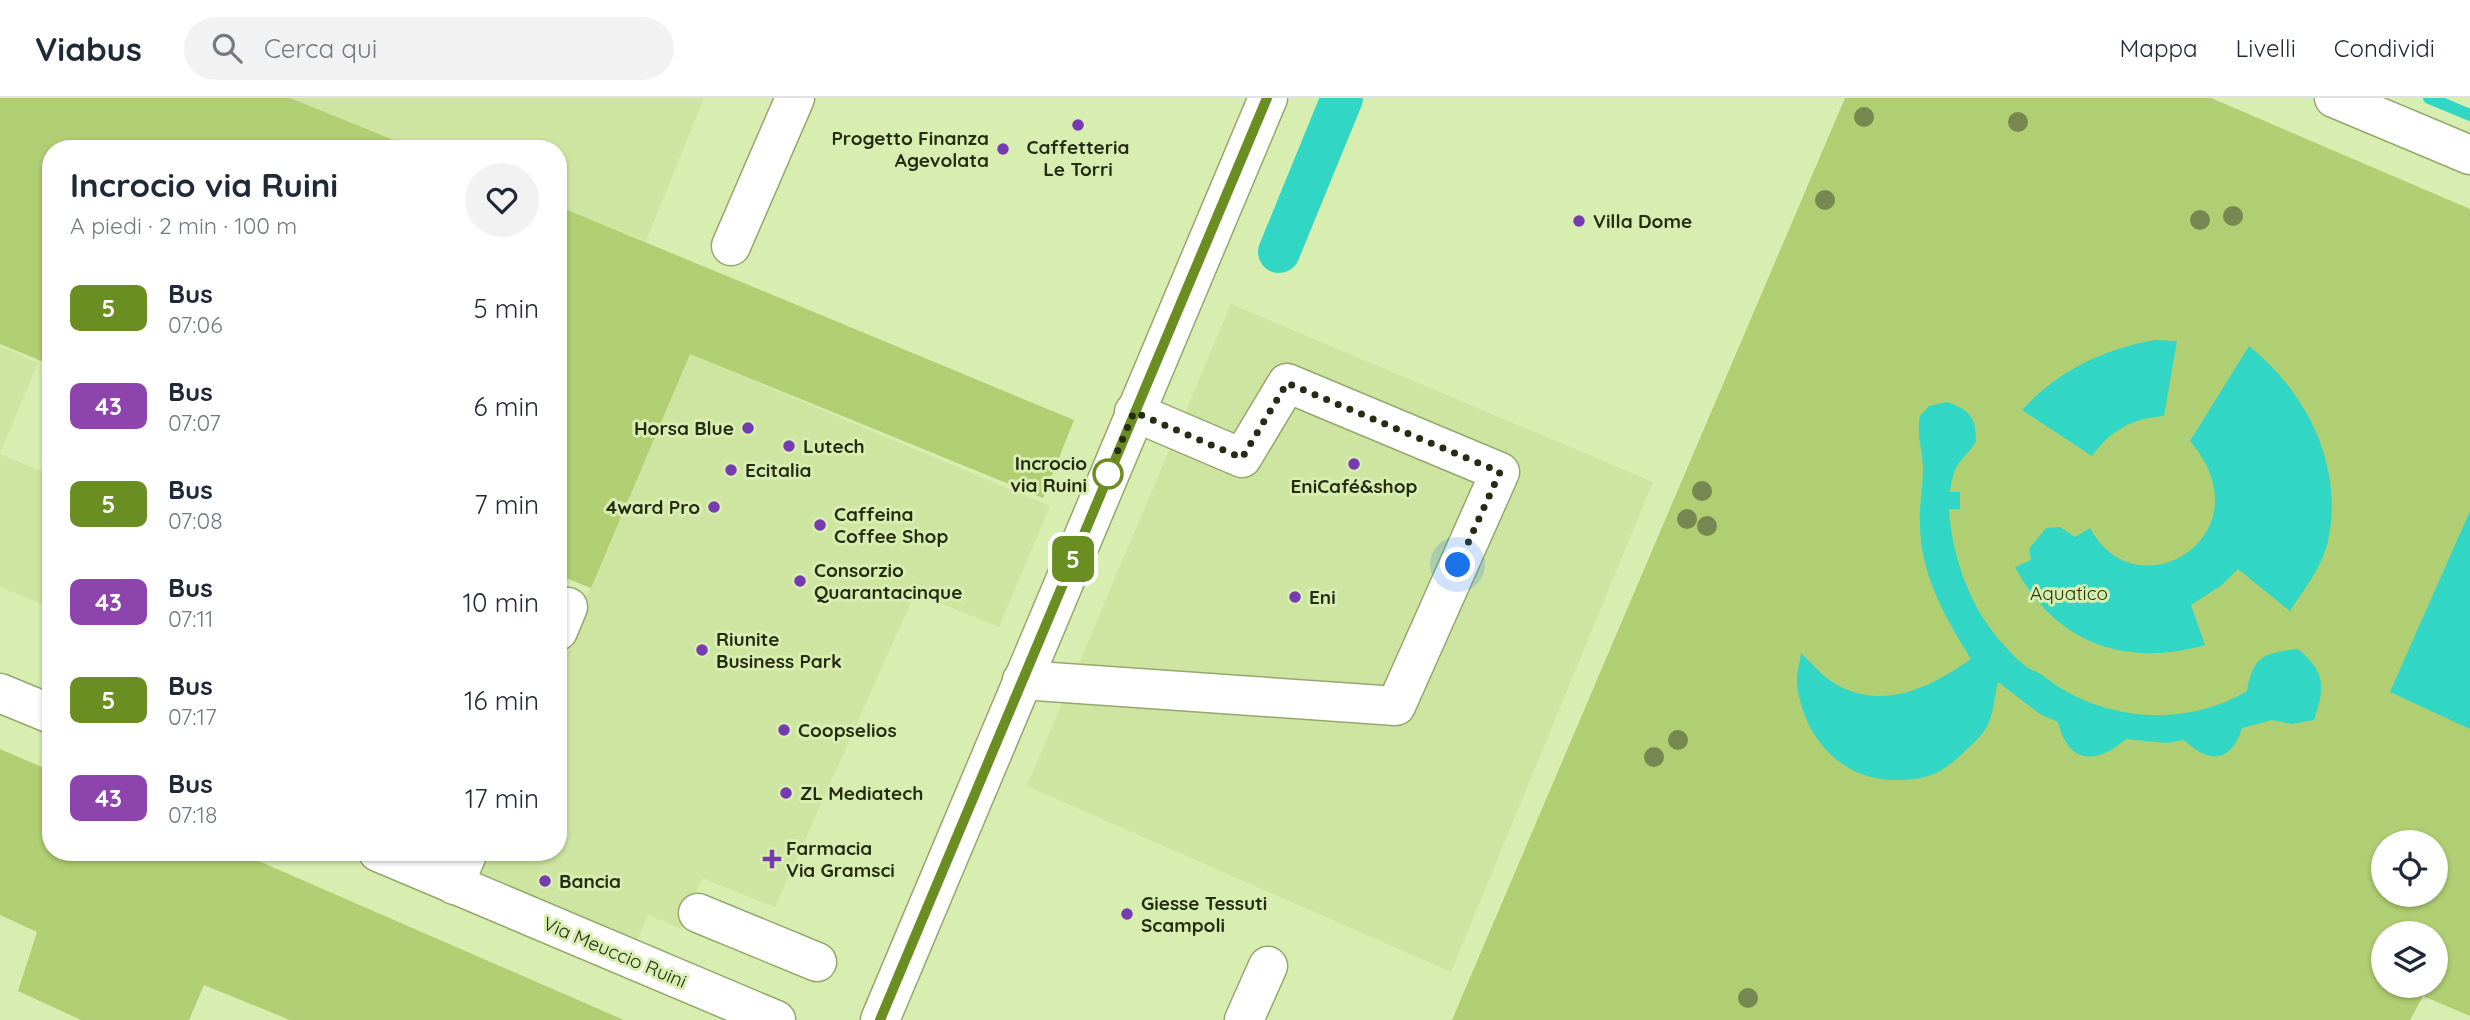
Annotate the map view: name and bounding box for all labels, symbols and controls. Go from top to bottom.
search box [184,17,674,80]
text: Viabus [35,28,142,69]
icon: search [208,29,246,67]
text: Cerca qui [264,32,377,65]
text: Mappa [2120,33,2198,63]
text: Livelli [2236,33,2296,63]
text: Condividi [2334,33,2435,63]
marker: Caffetteria Le Torri [1070,117,1086,133]
place label: Progetto Finanza Agevolata [831,126,989,172]
place label: Caffetteria Le Torri [1027,135,1129,181]
marker: Progetto Finanza Agevolata [995,141,1011,157]
button: heart [465,163,539,237]
text: Incrocio via Ruini [70,164,338,205]
place label: Villa Dome [1593,209,1692,233]
text: A piedi · 2 min · 100 m [70,211,297,240]
marker: Villa Dome [1571,213,1587,229]
text: Bus [168,277,213,310]
text: 5 min [473,292,539,325]
text: 5 [102,293,115,323]
text: 07:06 [168,310,223,339]
text: Bus [168,375,213,408]
text: 6 min [474,390,539,423]
text: 43 [95,391,122,421]
text: 07:07 [168,408,221,437]
place label: Horsa Blue [634,416,734,440]
marker: Horsa Blue [740,420,756,436]
place label: Lutech [803,434,865,458]
marker: Lutech [781,438,797,454]
place label: Incrocio via Ruini [1010,451,1087,497]
marker: EniCafé&shop [1346,456,1362,472]
place label: Ecitalia [745,458,811,482]
marker: Incrocio via Ruini [1093,459,1123,489]
marker: Ecitalia [723,462,739,478]
text: Bus [168,473,213,506]
place label: EniCafé&shop [1290,474,1418,498]
text: 7 min [474,488,539,521]
text: 5 [102,489,115,519]
place label: 4ward Pro [606,495,700,519]
marker: 4ward Pro [706,499,722,515]
place label: Caffeina Coffee Shop [834,502,948,548]
text: 07:08 [168,506,223,535]
marker: Caffeina Coffee Shop [812,517,828,533]
line badge: 5 [1050,536,1096,582]
text: 5 [1066,544,1080,574]
your location [1440,547,1475,582]
place label: Consorzio Quarantacinque [814,558,962,604]
text: Bus [168,571,213,604]
marker: Consorzio Quarantacinque [792,573,808,589]
park label: Aquatico [2030,581,2108,605]
place label: Eni [1309,585,1336,609]
text: 10 min [463,586,539,619]
text: 43 [95,587,122,617]
marker: Eni [1287,589,1303,605]
text: 07:11 [168,604,214,633]
place label: Riunite Business Park [716,627,842,673]
marker: Riunite Business Park [694,642,710,658]
text: Bus [168,669,213,702]
text: 16 min [464,684,539,717]
text: 5 [102,685,115,715]
text: 07:17 [168,702,217,731]
place label: Coopselios [798,718,897,742]
marker: Coopselios [776,722,792,738]
text: Bus [168,767,213,800]
place label: ZL Mediatech [800,781,923,805]
text: 17 min [465,782,539,815]
text: 43 [95,783,122,813]
marker: ZL Mediatech [778,785,794,801]
text: 07:18 [168,800,217,829]
map controls [2371,830,2448,998]
button: locate [2371,830,2448,907]
place label: Farmacia Via Gramsci [786,836,895,882]
marker: Farmacia Via Gramsci [764,851,780,867]
place label: Bancia [559,869,621,893]
marker: Bancia [537,873,553,889]
place label: Giesse Tessuti Scampoli [1141,891,1267,937]
marker: Giesse Tessuti Scampoli [1119,906,1135,922]
street label: Via Meuccio Ruini [540,911,690,993]
button: layers [2371,921,2448,998]

